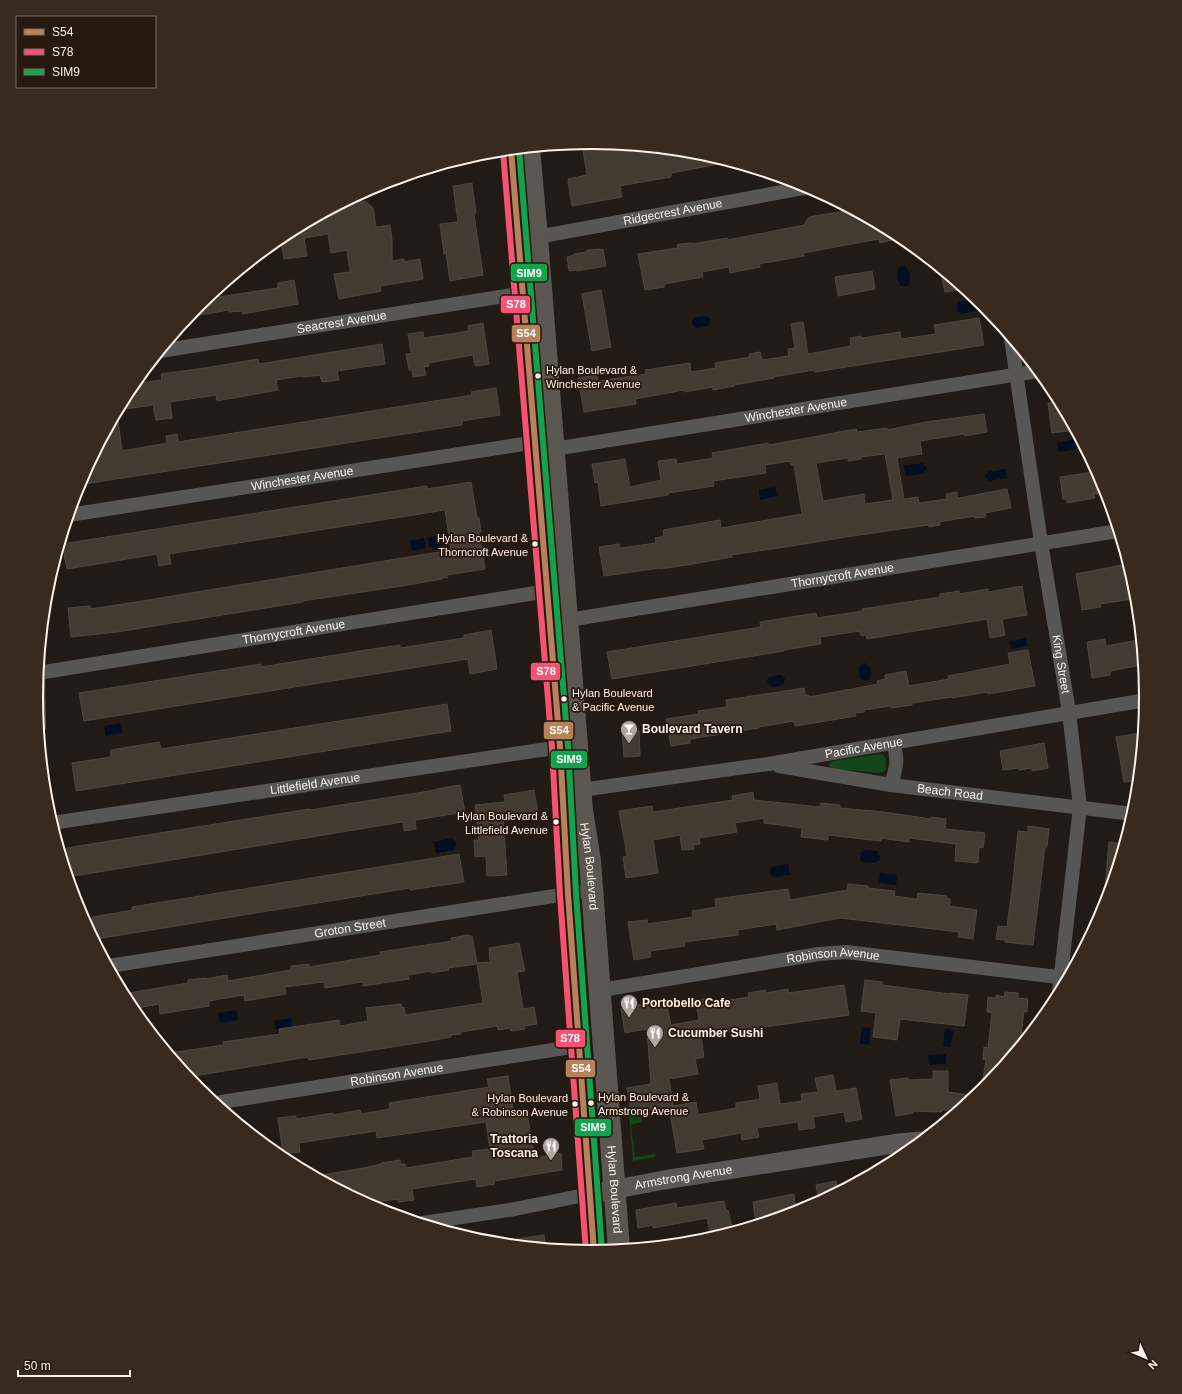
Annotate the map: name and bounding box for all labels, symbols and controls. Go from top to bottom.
legend [16,16,156,88]
text: S54 [52,25,74,39]
text: S78 [52,45,74,59]
text: SIM9 [52,65,80,79]
street label: Ridgecrest Avenue [622,196,724,228]
line badge: SIM9 [510,263,548,282]
text: SIM9 [516,267,542,279]
line badge: S78 [500,295,531,314]
text: S78 [506,298,526,310]
street label: Seacrest Avenue [296,308,388,336]
line badge: S54 [511,324,541,343]
text: S54 [516,327,537,339]
place label: Hylan Boulevard & Winchester Avenue [546,364,641,390]
marker: Hylan Boulevard & Winchester Avenue [533,371,543,381]
street label: Winchester Avenue [744,395,848,425]
street label: Winchester Avenue [250,464,355,493]
place label: Hylan Boulevard & Thorncroft Avenue [437,532,529,558]
marker: Hylan Boulevard & Thorncroft Avenue [530,539,540,549]
street label: Thornycroft Avenue [790,560,895,591]
street label: Thornycroft Avenue [241,617,346,647]
street label: King Street [1049,634,1073,695]
line badge: S78 [530,662,561,681]
text: S78 [536,665,556,677]
place label: Hylan Boulevard & Pacific Avenue [572,687,654,713]
marker: Hylan Boulevard & Pacific Avenue [559,694,569,704]
bar icon: Boulevard Tavern [619,719,639,744]
line badge: S54 [543,721,574,740]
place label: Boulevard Tavern [642,722,742,736]
text: S54 [549,724,570,736]
street label: Pacific Avenue [824,734,904,761]
line badge: SIM9 [550,750,588,769]
text: SIM9 [556,753,582,765]
street label: Littlefield Avenue [269,770,361,797]
street label: Beach Road [916,781,984,803]
place label: Hylan Boulevard & Littlefield Avenue [457,810,549,836]
marker: Hylan Boulevard & Littlefield Avenue [551,817,561,827]
street label: Hylan Boulevard [577,822,601,911]
street label: Groton Street [313,915,387,941]
street label: Robinson Avenue [785,945,881,966]
restaurant icon: Portobello Cafe [619,993,639,1018]
place label: Portobello Cafe [642,996,731,1010]
restaurant icon: Cucumber Sushi [645,1023,665,1048]
place label: Cucumber Sushi [668,1026,763,1040]
line badge: S78 [555,1029,586,1048]
text: S78 [560,1032,580,1044]
line badge: S54 [565,1059,596,1078]
street label: Robinson Avenue [349,1060,445,1089]
text: S54 [571,1062,592,1074]
place label: Hylan Boulevard & Armstrong Avenue [598,1091,690,1117]
place label: Hylan Boulevard & Robinson Avenue [472,1092,568,1118]
marker: Hylan Boulevard & Armstrong Avenue [586,1098,596,1108]
marker: Hylan Boulevard & Robinson Avenue [570,1099,580,1109]
line badge: SIM9 [574,1118,612,1137]
text: SIM9 [580,1121,606,1133]
place label: Trattoria Toscana [490,1132,538,1160]
restaurant icon: Trattoria Toscana [541,1136,561,1161]
street label: Hylan Boulevard [604,1145,625,1234]
street label: Armstrong Avenue [634,1162,734,1192]
north arrow [1126,1338,1166,1378]
scale bar [18,1352,130,1378]
text: N [1146,1358,1160,1372]
text: 50 m [24,1359,51,1373]

